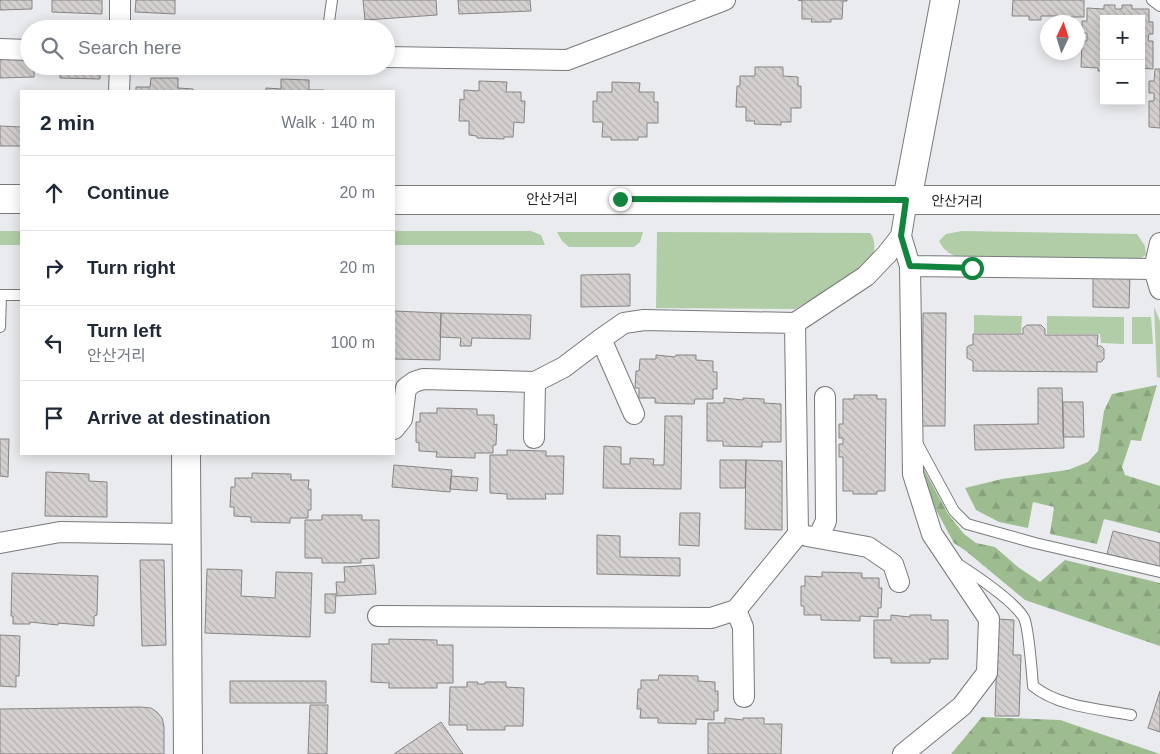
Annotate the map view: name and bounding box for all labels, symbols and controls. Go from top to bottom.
north arrow [1040,15,1085,60]
map controls [1100,15,1145,105]
button: + [1100,15,1145,60]
search box [20,20,395,75]
icon: search [38,34,66,62]
text: Search here [78,37,182,58]
button: − [1100,60,1145,105]
text: 2 min [40,111,95,134]
text: Walk · 140 m [281,114,375,131]
icon: ahead [40,179,68,207]
text: Continue [87,182,169,203]
text: 20 m [339,184,375,201]
route end [609,188,632,211]
street label: 안산거리 [526,191,578,207]
street label: 안산거리 [931,193,983,209]
icon: right [40,254,68,282]
text: Turn right [87,257,175,278]
route start [961,257,984,280]
text: 20 m [339,259,375,276]
text: Turn left [87,320,162,341]
icon: left [40,329,68,357]
text: 100 m [331,334,375,351]
text: 안산거리 [87,347,146,364]
icon: arrive [40,404,68,432]
text: Arrive at destination [87,407,271,428]

